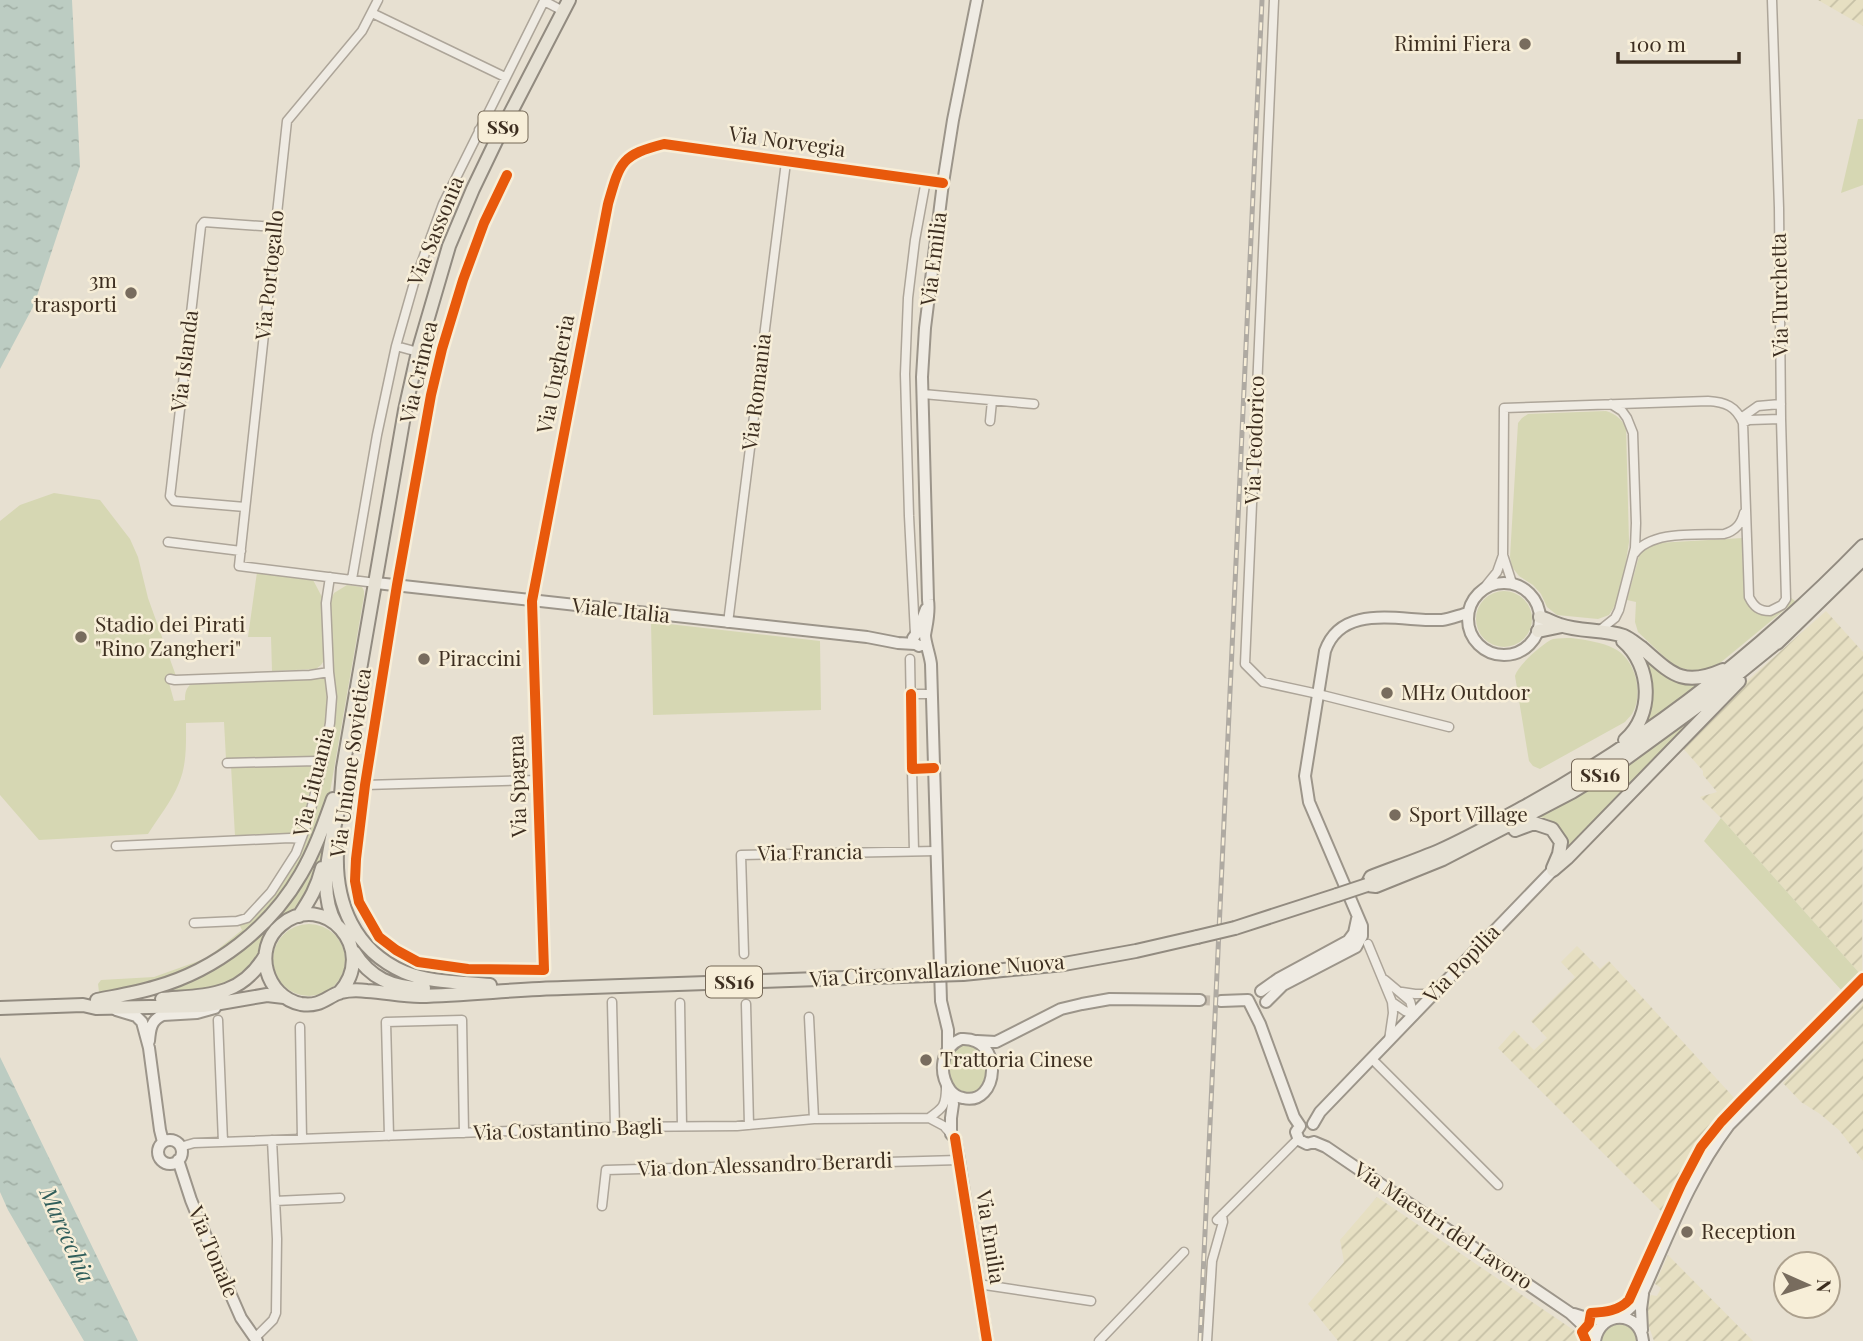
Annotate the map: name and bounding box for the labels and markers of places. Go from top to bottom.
place label: Rimini Fiera [1394,28,1512,56]
marker: Rimini Fiera [1517,36,1533,52]
place label: 3m trasporti [34,265,117,317]
marker: 3m trasporti [123,285,139,301]
place label: Stadio dei Pirati "Rino Zangheri" [95,609,245,661]
marker: Stadio dei Pirati "Rino Zangheri" [73,629,89,645]
place label: Piraccini [438,643,522,671]
marker: Piraccini [416,651,432,667]
place label: MHz Outdoor [1401,677,1531,705]
marker: MHz Outdoor [1379,685,1395,701]
place label: Sport Village [1409,799,1528,827]
marker: Sport Village [1387,807,1403,823]
place label: Trattoria Cinese [940,1044,1093,1072]
marker: Trattoria Cinese [918,1052,934,1068]
place label: Reception [1701,1216,1796,1244]
marker: Reception [1679,1224,1695,1240]

